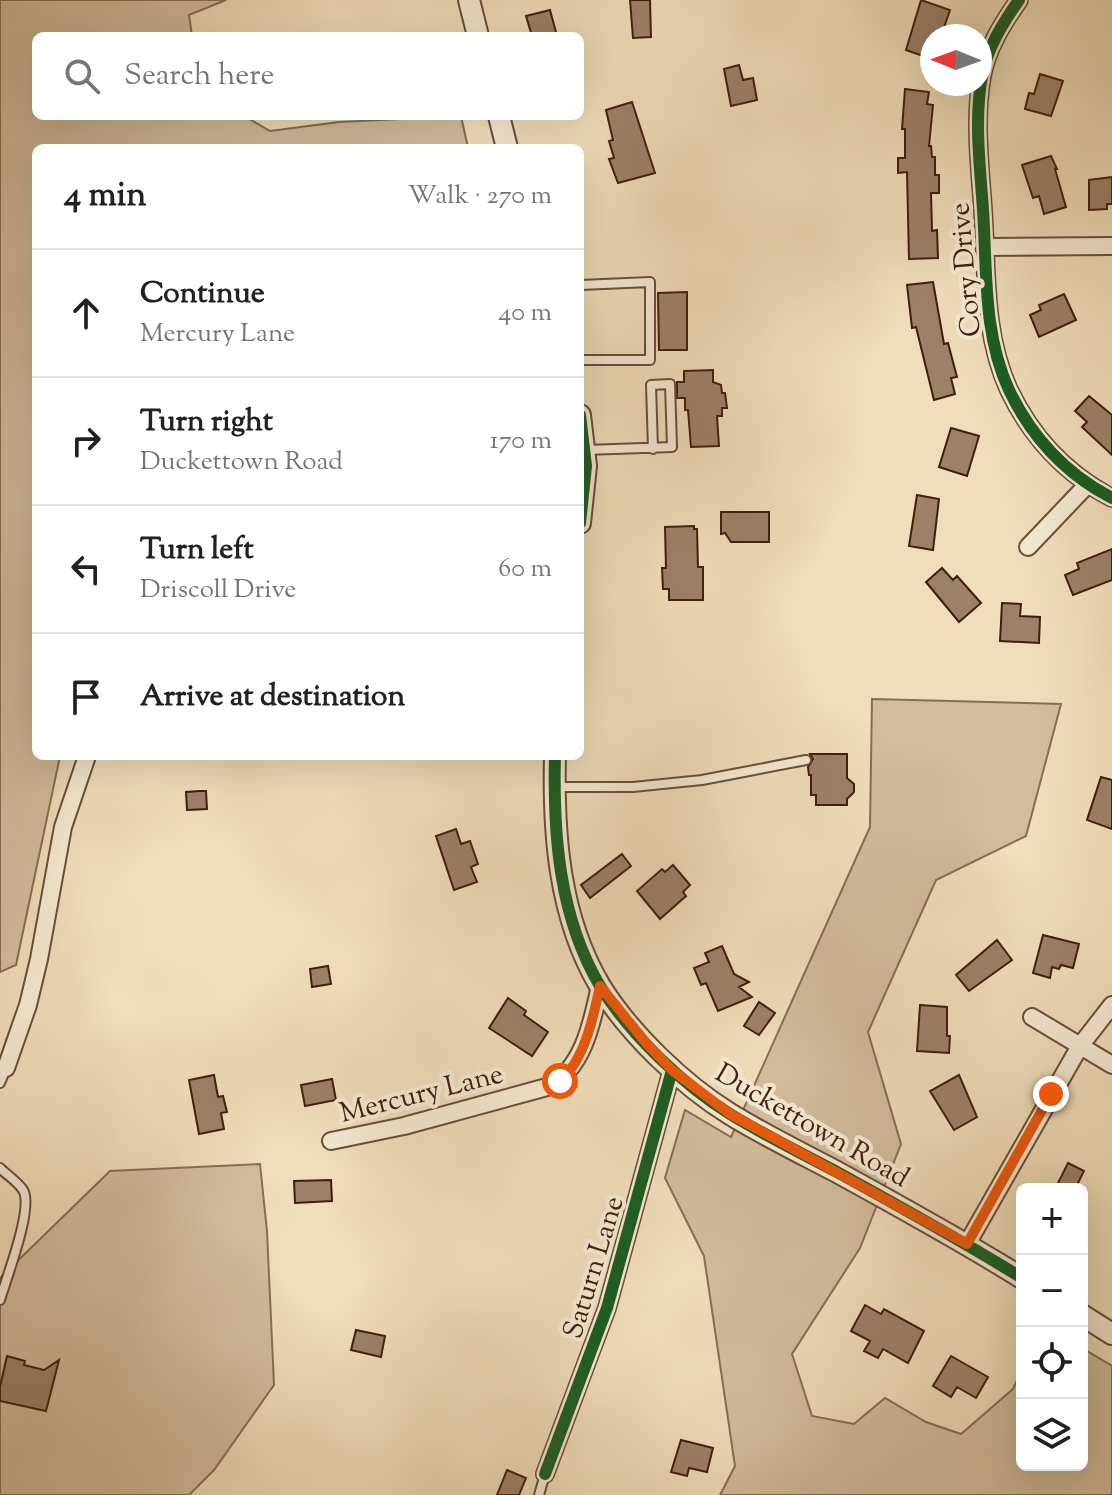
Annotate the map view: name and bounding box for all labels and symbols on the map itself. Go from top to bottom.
north arrow [920,24,992,96]
street label: Cory Drive [941,201,993,339]
street label: Mercury Lane [336,1055,508,1135]
street label: Duckettown Road [707,1055,916,1199]
route start [542,1063,578,1099]
route end [1033,1076,1069,1112]
street label: Saturn Lane [554,1192,636,1344]

